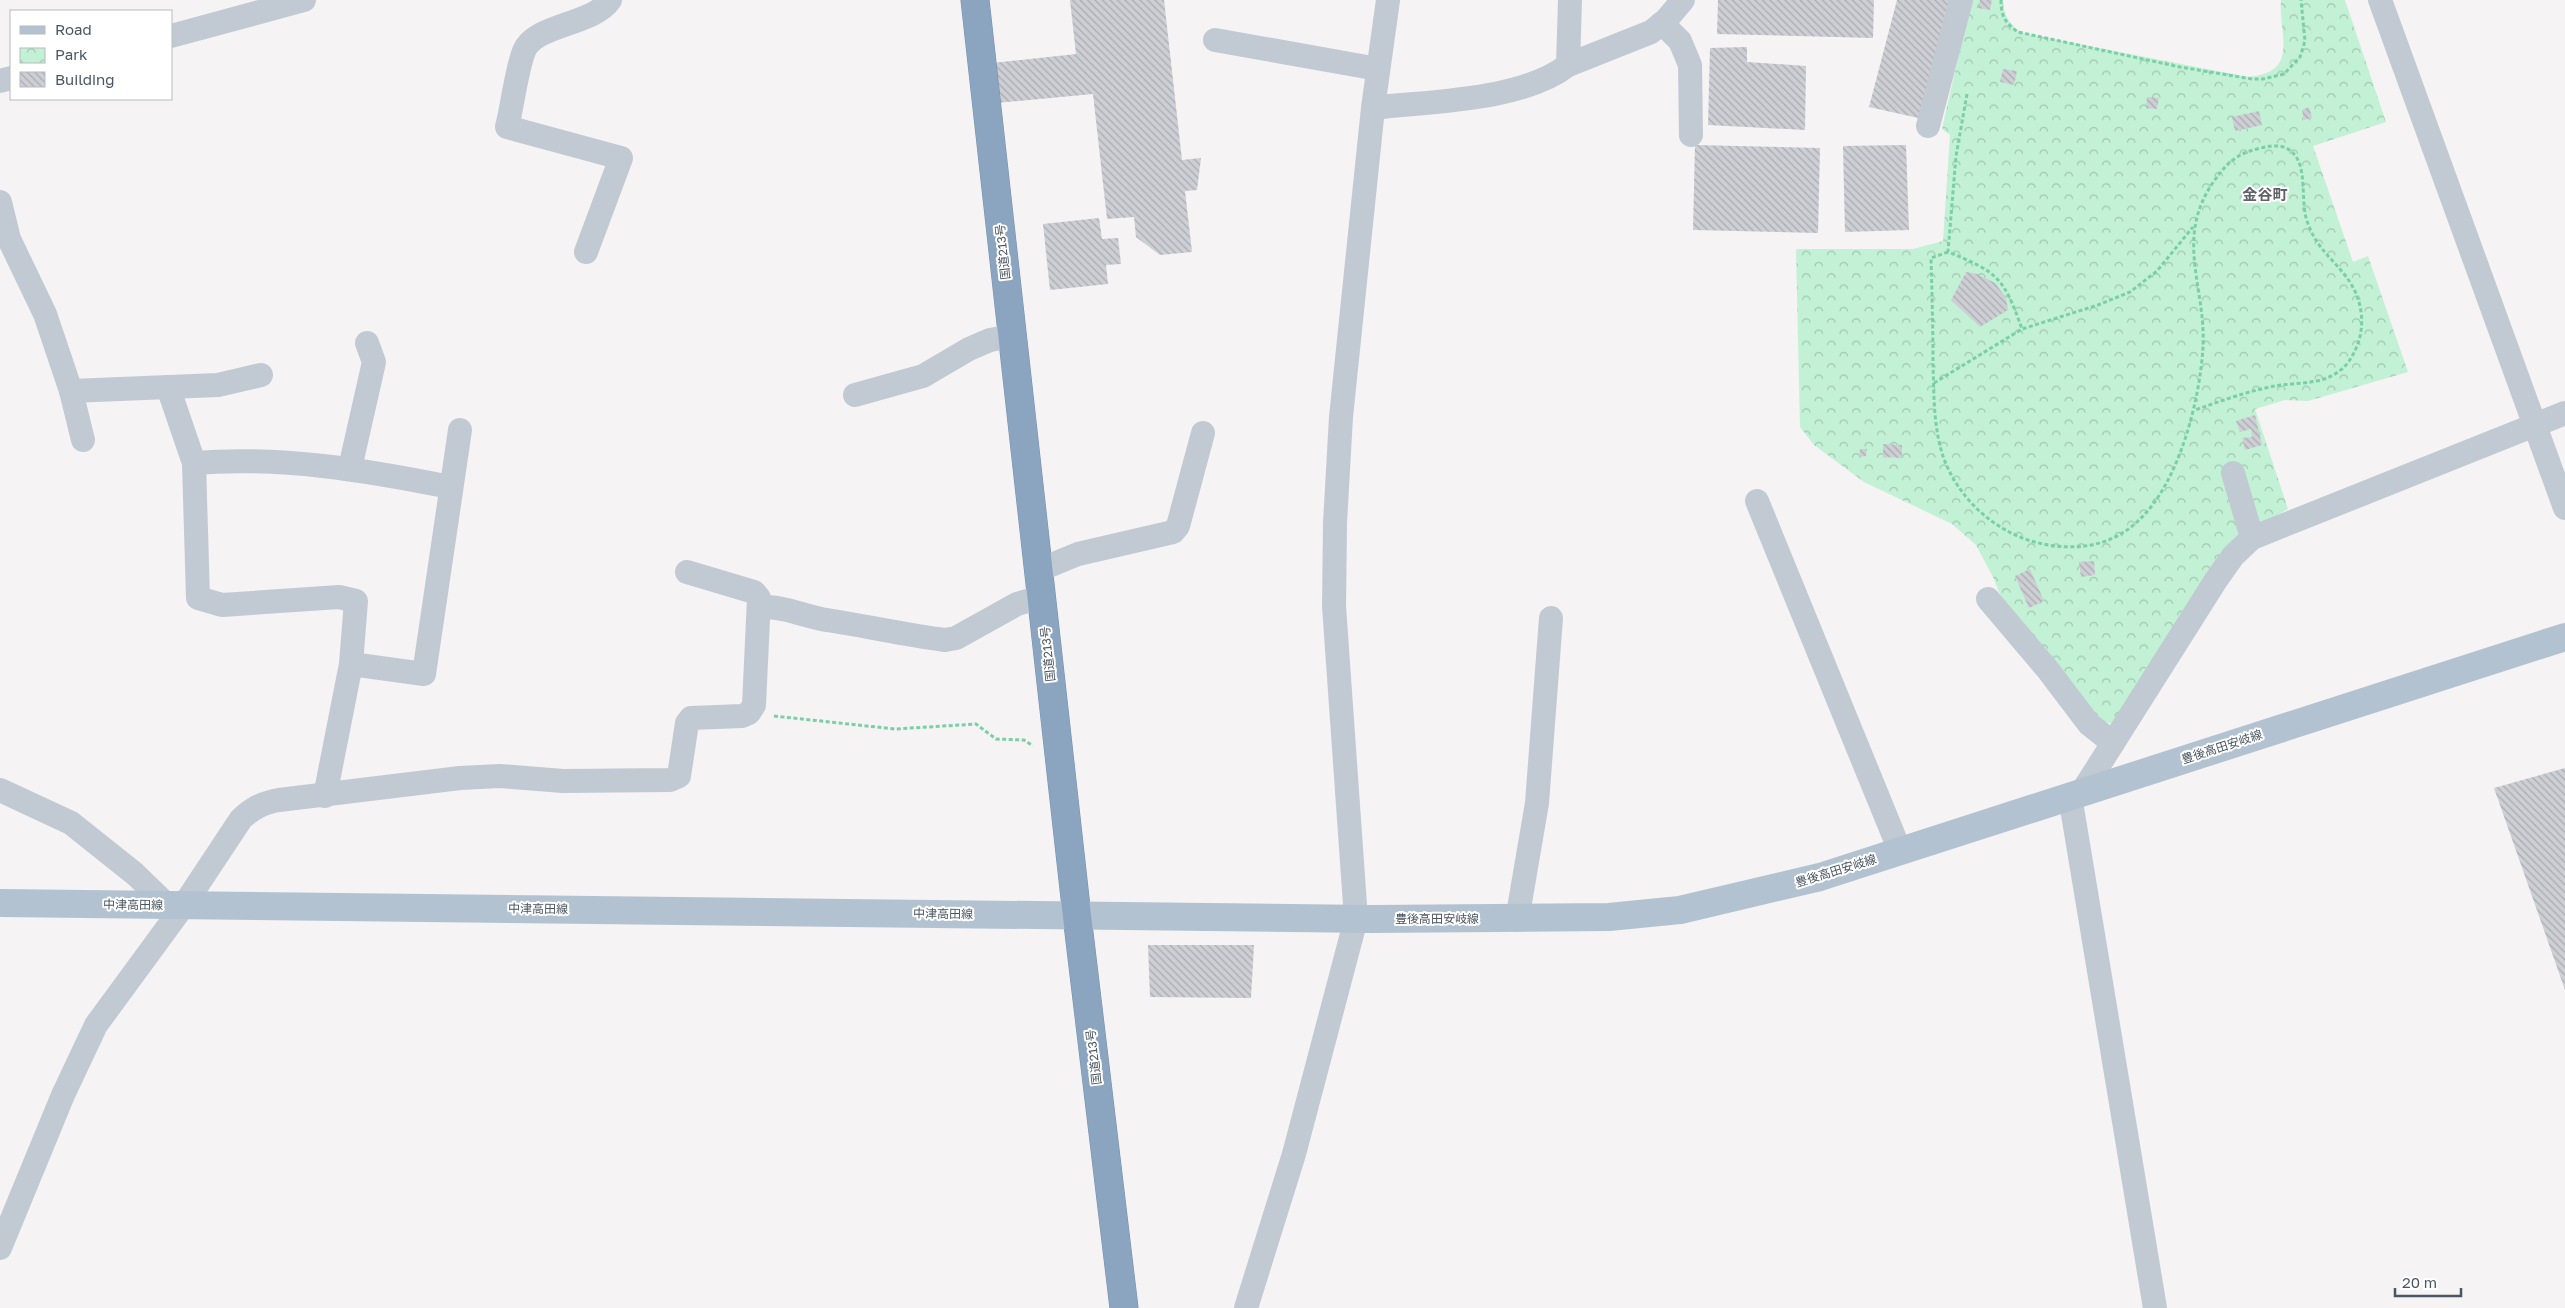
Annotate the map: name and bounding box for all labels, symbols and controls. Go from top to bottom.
legend [10,10,172,100]
text: Road [55,20,92,38]
text: Park [55,45,88,63]
text: Building [55,70,115,88]
district label: 金谷町 [2242,185,2288,203]
street label: 国道213号 [992,224,1013,281]
street label: 国道213号 [1037,626,1058,683]
street label: 豊後高田安岐線 [2180,726,2264,767]
street label: 豊後高田安岐線 [1793,851,1878,890]
street label: 中津高田線 [103,896,163,913]
street label: 中津高田線 [508,900,568,917]
street label: 中津高田線 [913,905,973,922]
street label: 豊後高田安岐線 [1395,911,1479,926]
street label: 国道213号 [1083,1028,1104,1086]
scale bar [2395,1266,2461,1298]
text: 20 m [2402,1273,2437,1291]

